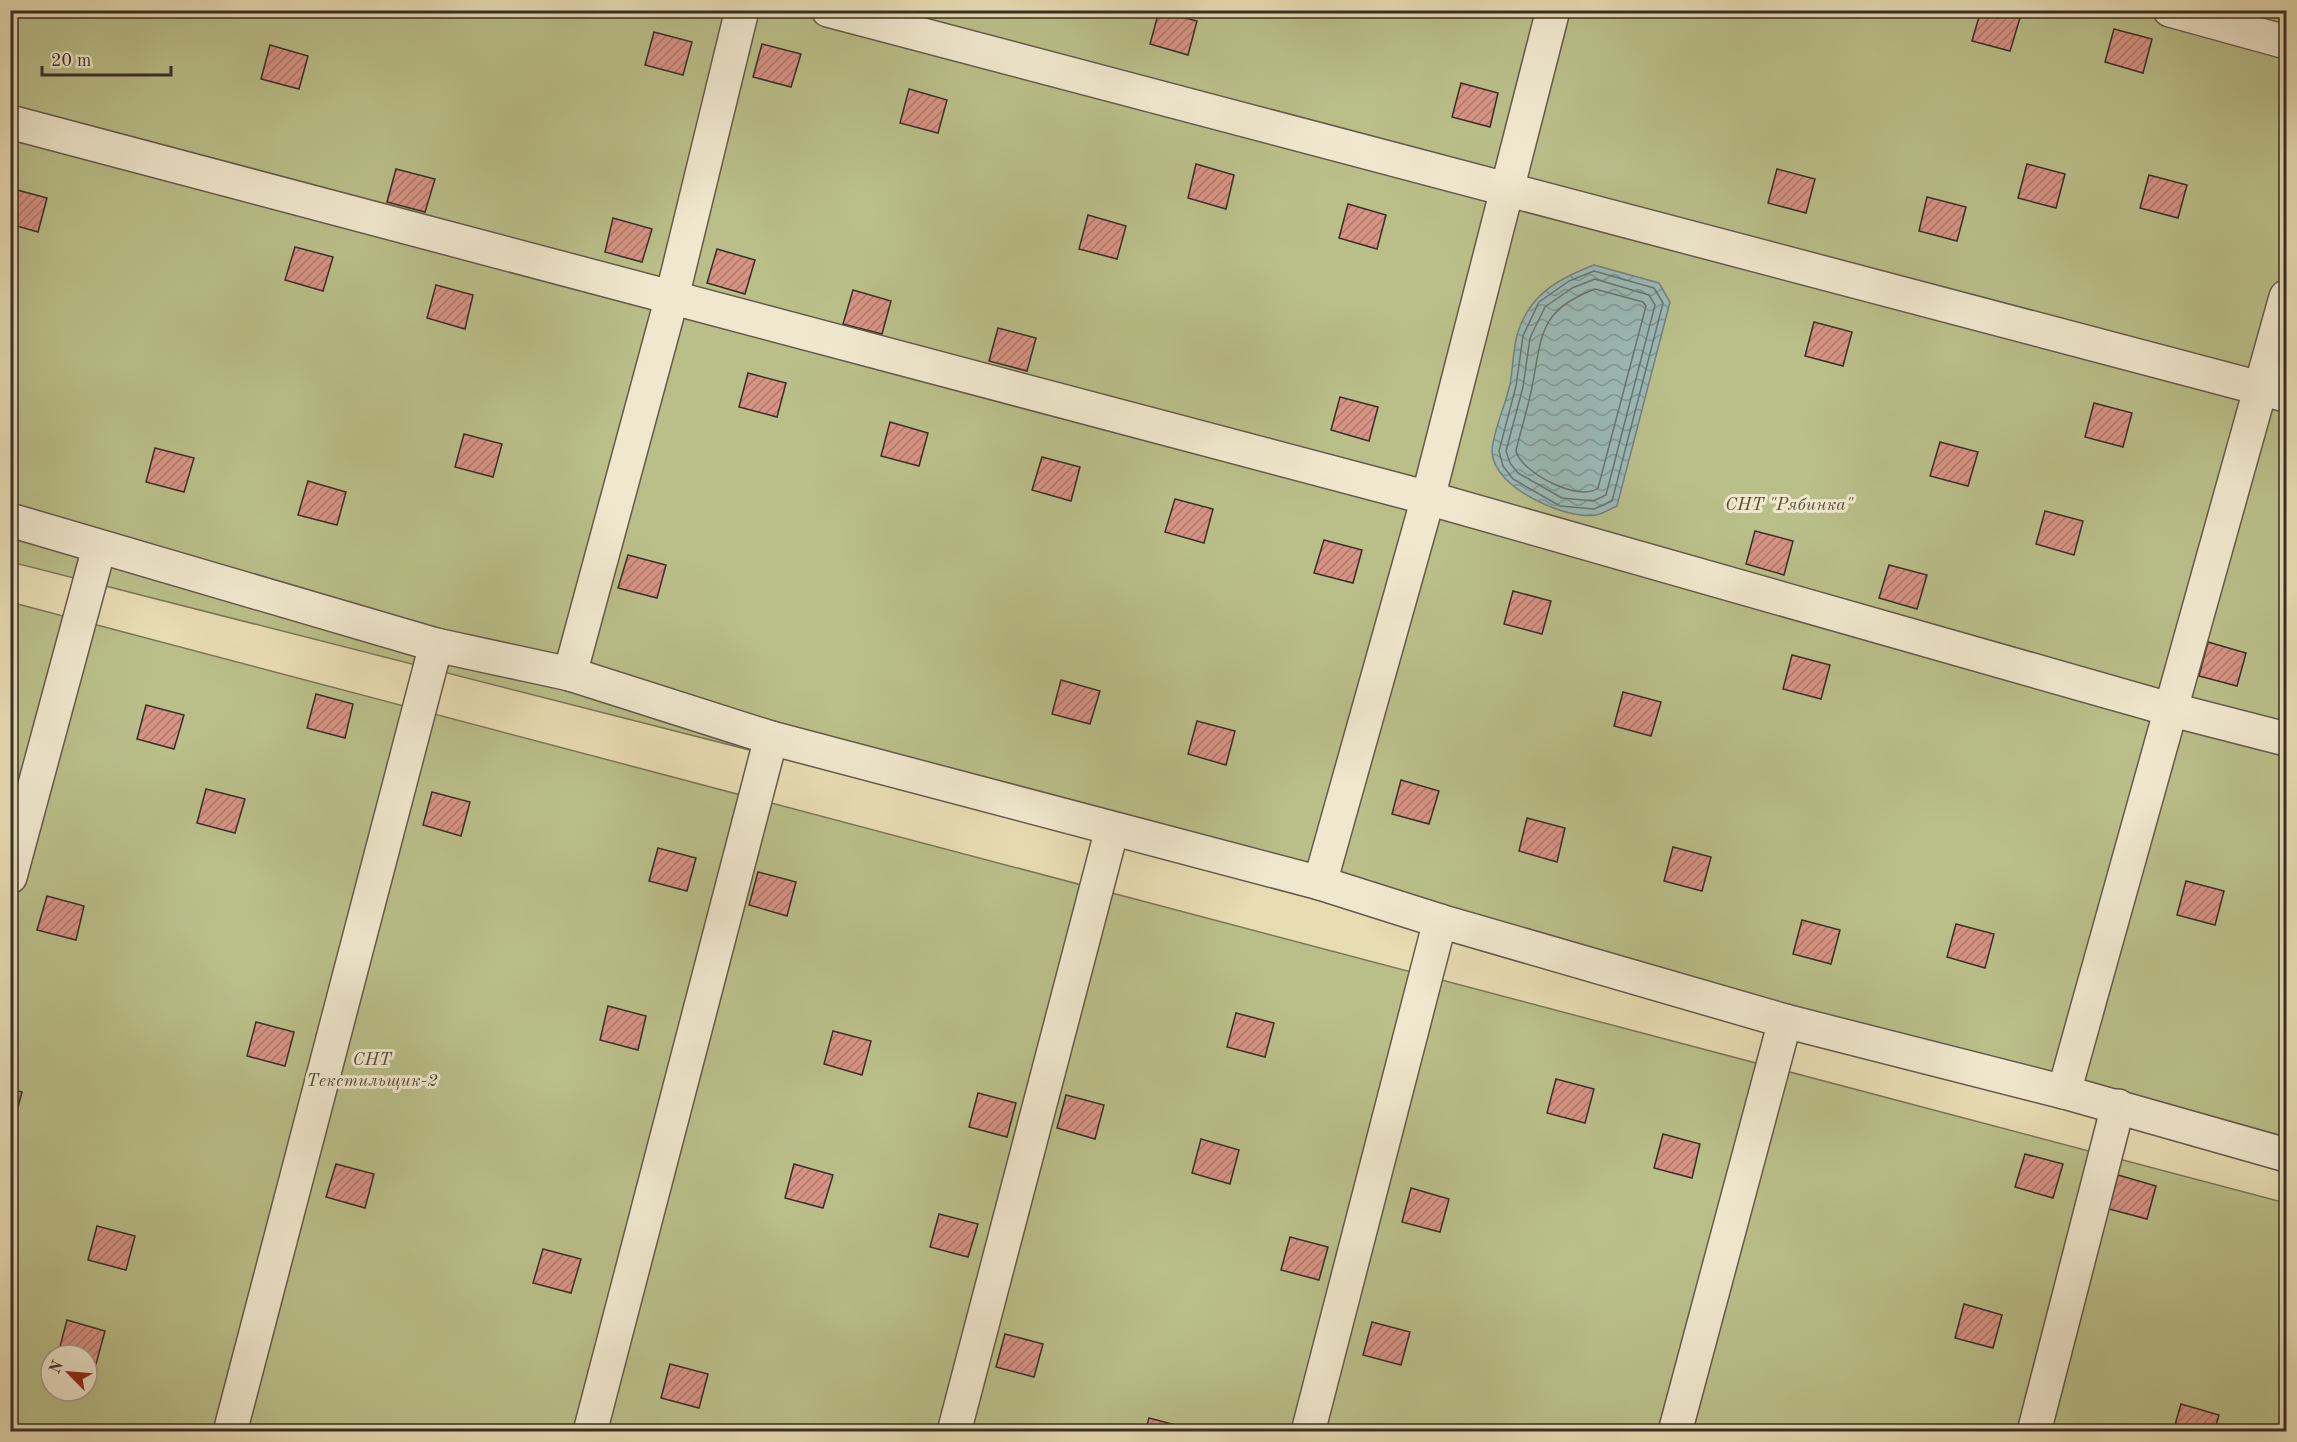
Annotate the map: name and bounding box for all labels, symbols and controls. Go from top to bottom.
scale bar [42,39,171,77]
text: 20 m [51,52,91,70]
park label: СНТ "Рябинка" [1725,496,1854,514]
park label: СНТ Текстильщик-2 [306,1051,438,1090]
north arrow [39,1343,99,1403]
text: N [47,1358,67,1376]

